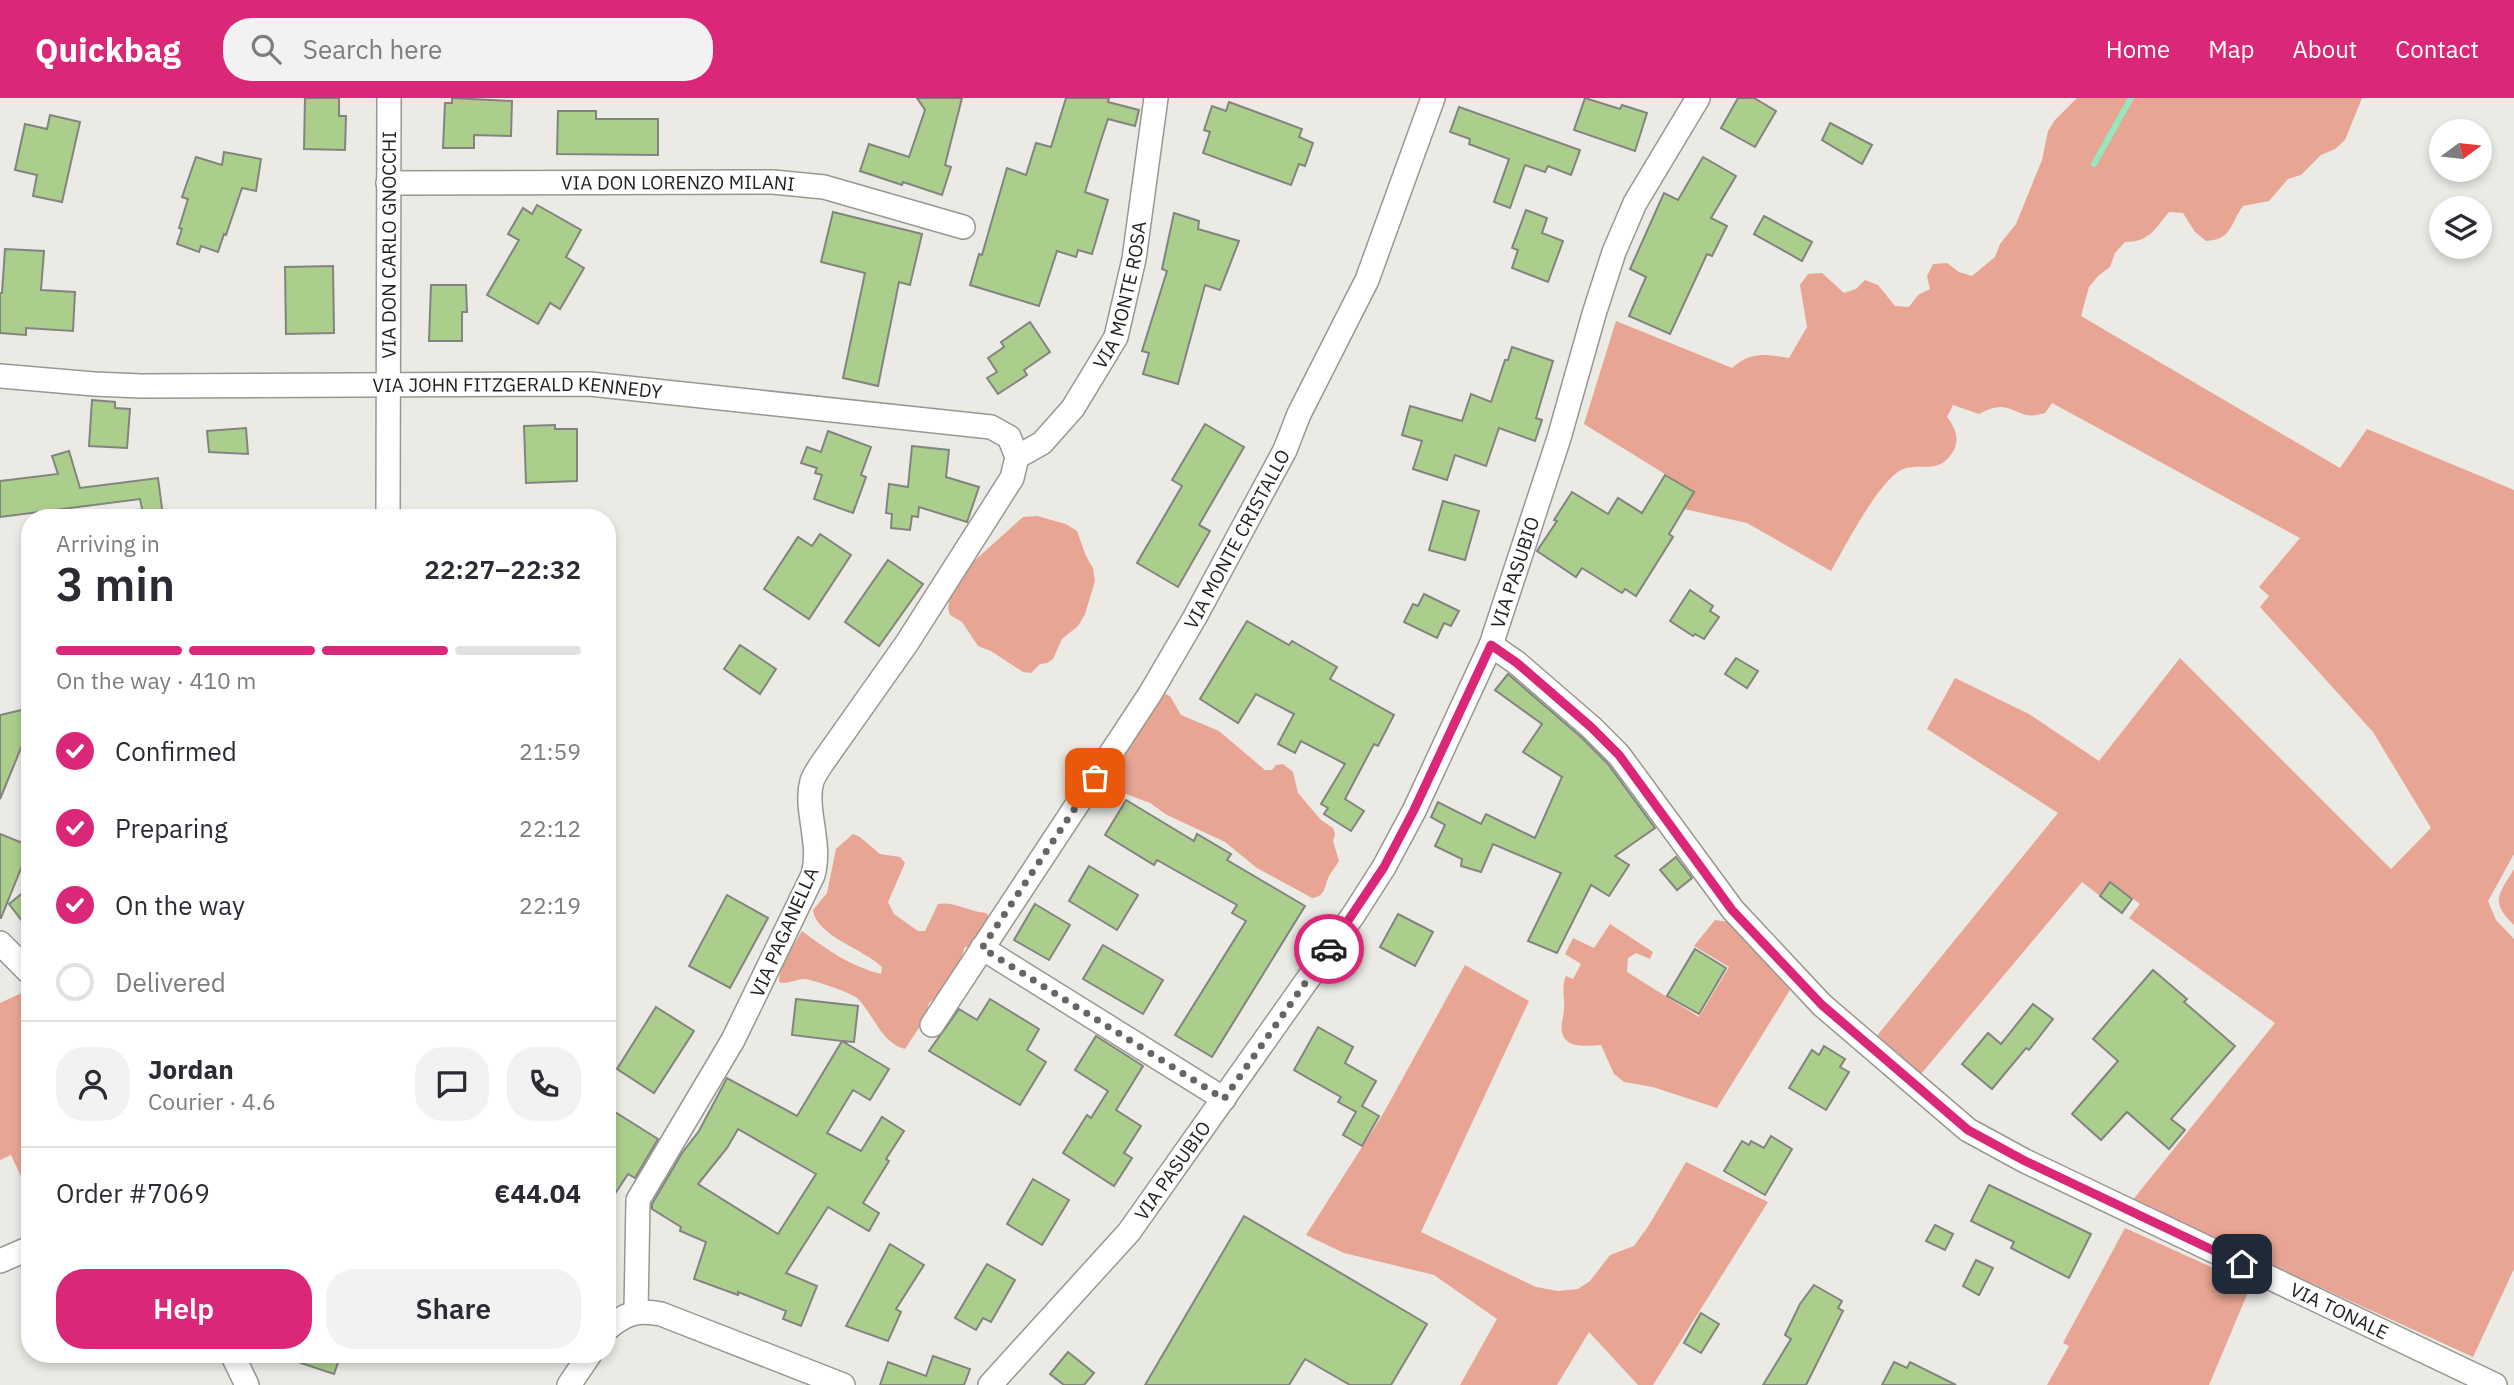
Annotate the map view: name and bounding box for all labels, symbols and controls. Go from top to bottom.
search box [223,18,713,81]
text: Quickbag [35,28,181,71]
icon: search [247,30,285,68]
text: Search here [303,32,442,66]
text: Home [2106,33,2170,65]
text: Map [2208,33,2254,65]
text: About [2292,33,2357,65]
text: Contact [2395,33,2479,65]
north arrow [2429,119,2492,182]
map controls [2429,119,2492,259]
street label: VIA DON CARLO GNOCCHI [376,131,401,359]
street label: VIA DON LORENZO MILANI [561,170,796,196]
button: layers [2429,196,2492,259]
street label: VIA MONTE ROSA [1088,220,1151,373]
street label: VIA JOHN FITZGERALD KENNEDY [373,372,664,404]
street label: VIA MONTE CRISTALLO [1179,445,1295,633]
street label: VIA PASUBIO [1485,513,1544,631]
text: Arriving in [56,528,160,558]
text: 22:27–22:32 [424,552,581,586]
text: 3 min [56,554,175,614]
text: On the way · 410 m [56,665,256,695]
icon: check [56,732,94,770]
text: Confirmed [115,734,237,768]
text: 21:59 [519,736,581,766]
pin [1065,748,1125,808]
icon: bag [1076,759,1114,797]
icon: check [56,809,94,847]
text: Preparing [115,811,228,845]
text: 22:12 [519,813,581,843]
street label: VIA PAGANELLA [745,863,823,1001]
icon: check [56,886,94,924]
text: On the way [115,888,245,922]
text: 22:19 [519,890,581,920]
courier [1294,914,1364,984]
icon: car [1310,930,1348,968]
text: Delivered [115,965,226,999]
button: person [56,1047,130,1121]
button: chat [415,1047,489,1121]
button: phone [507,1047,581,1121]
text: Jordan [148,1052,234,1086]
text: Courier · 4.6 [148,1086,276,1116]
street label: VIA PASUBIO [1129,1116,1216,1225]
text: Order #7069 [56,1176,210,1210]
text: €44.04 [494,1176,581,1210]
pin [2212,1234,2272,1294]
icon: home [2223,1245,2261,1283]
button: Help [56,1269,312,1349]
button: Share [326,1269,581,1349]
street label: VIA TONALE [2286,1277,2392,1344]

